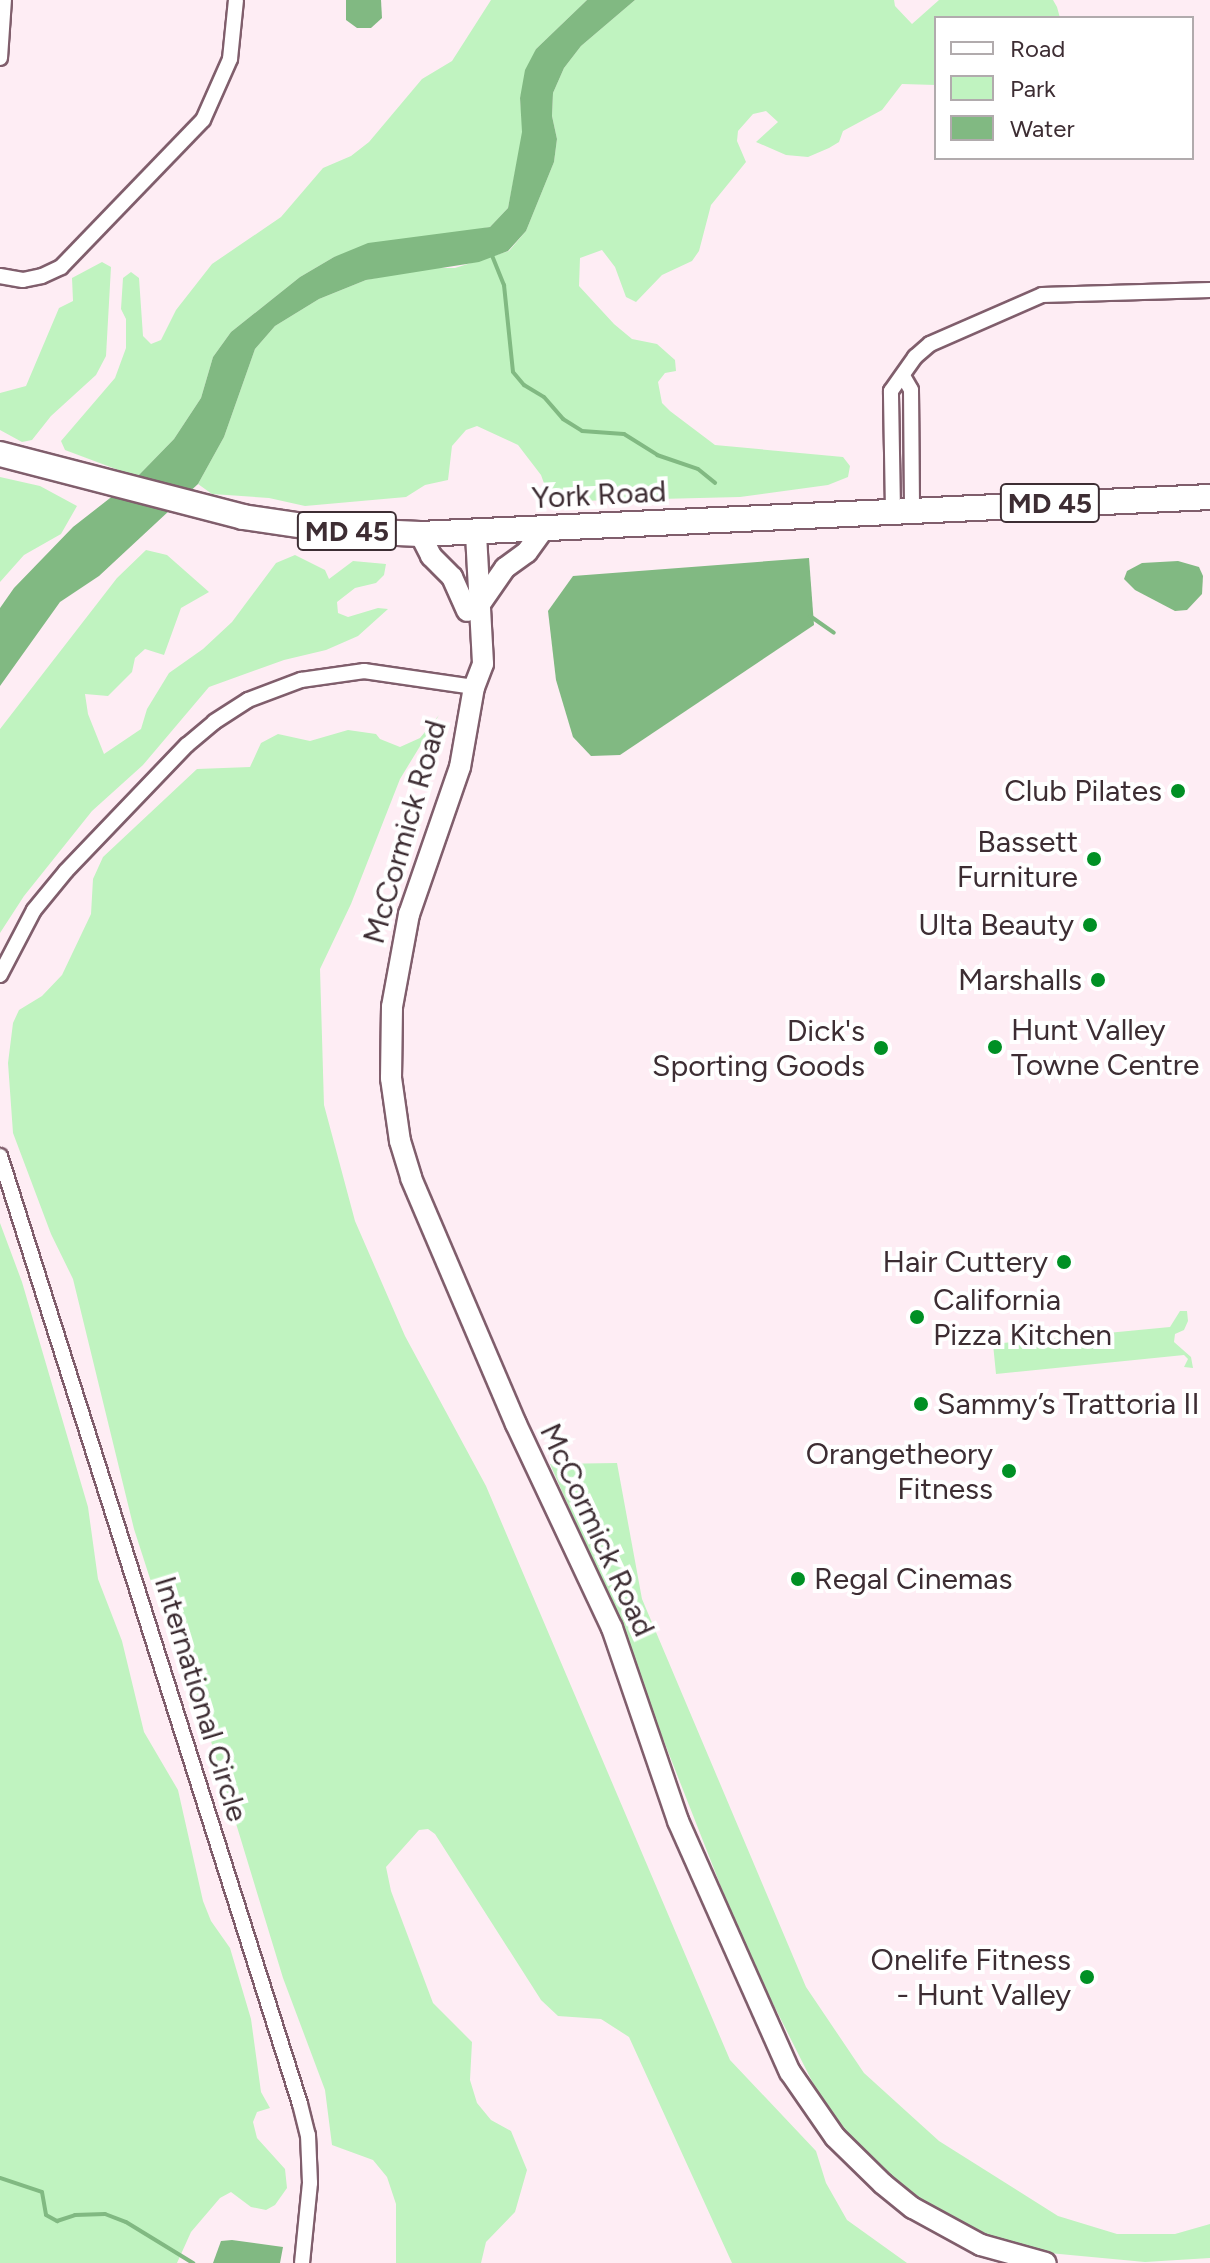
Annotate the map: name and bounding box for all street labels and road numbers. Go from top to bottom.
street label: York Road [531,473,667,517]
road number: MD 45 [998,479,1102,527]
road number: MD 45 [295,507,399,555]
street label: McCormick Road [356,716,454,948]
street label: McCormick Road [532,1418,662,1642]
street label: International Circle [147,1572,255,1826]

